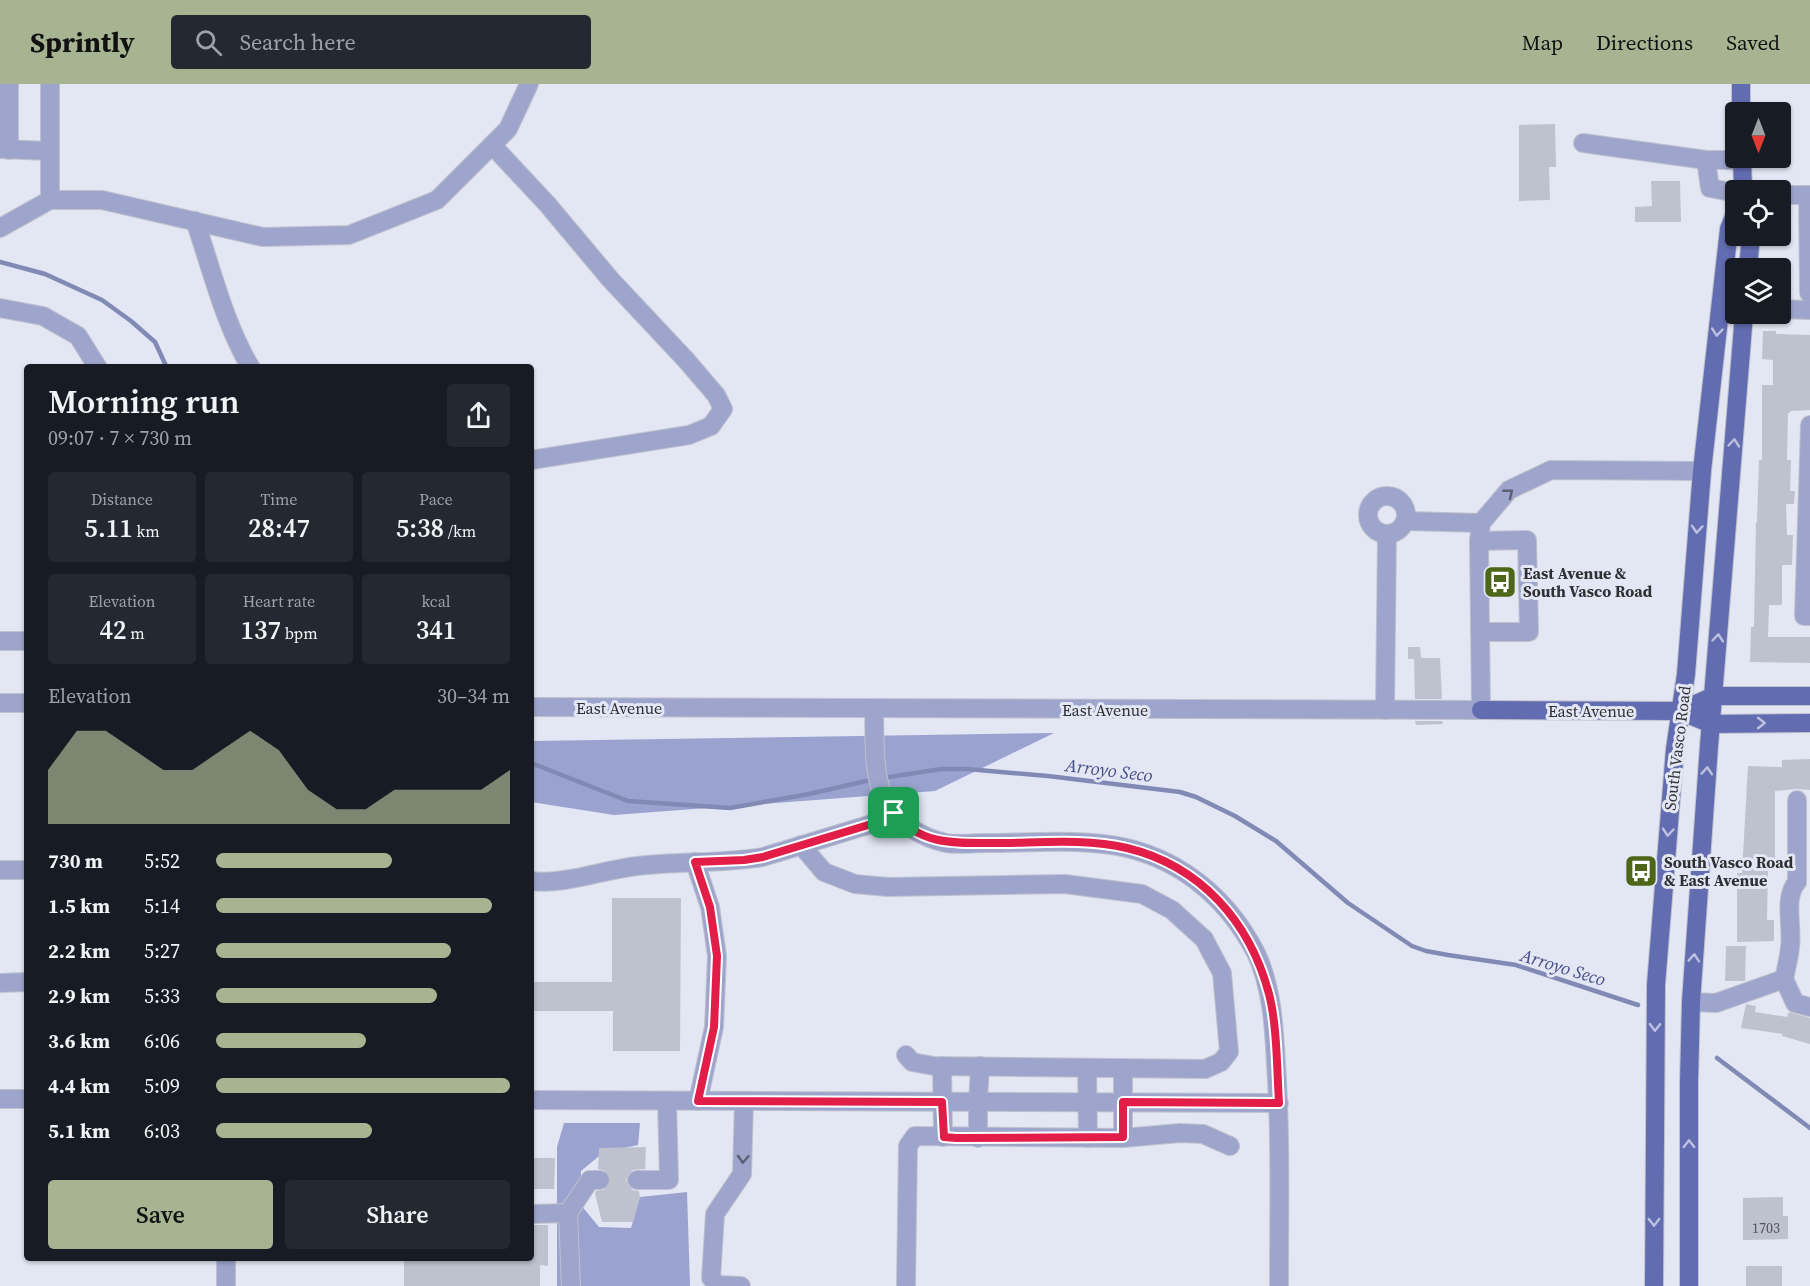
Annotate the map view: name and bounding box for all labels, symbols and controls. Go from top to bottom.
search box [171,15,591,69]
text: Sprintly [30,23,135,61]
icon: search [192,26,225,59]
text: Search here [240,27,356,57]
text: Map [1522,28,1563,57]
text: Directions [1596,28,1693,57]
text: Saved [1726,28,1780,57]
north arrow [1725,102,1791,168]
map controls [1725,102,1791,324]
button: locate [1725,180,1791,246]
button: layers [1725,258,1791,324]
one-way arrow [1711,327,1724,336]
text: Morning run [48,379,240,424]
button: share [447,384,510,447]
text: 09:07 · 7 × 730 m [48,424,192,452]
one-way arrow [1727,439,1740,448]
text: Distance [91,488,153,510]
text: Time [260,488,298,510]
text: Pace [419,488,453,510]
one-way arrow [1502,490,1513,501]
text: 5.11 [84,510,133,546]
text: 28:47 [248,510,310,546]
text: 5:38 [396,510,444,546]
text: km [133,520,160,542]
text: /km [444,520,476,542]
one-way arrow [1691,525,1704,534]
place label: East Avenue & South Vasco Road [1523,562,1653,602]
bus stop icon: East Avenue & South Vasco Road [1482,564,1518,600]
text: Elevation [89,590,155,612]
text: Heart rate [243,590,315,612]
text: kcal [421,590,451,612]
text: 42 [99,612,126,648]
text: 137 [240,612,281,648]
text: 341 [416,612,456,648]
text: m [126,622,145,644]
text: bpm [281,622,318,644]
one-way arrow [1711,633,1724,642]
text: Elevation [48,682,132,710]
text: 30–34 m [437,682,510,710]
street label: South Vasco Road [1658,684,1696,812]
street label: East Avenue [576,697,662,719]
street label: East Avenue [1062,699,1148,721]
street label: East Avenue [1548,700,1634,722]
one-way arrow [1756,717,1765,729]
water label: Arroyo Seco [1063,752,1154,788]
one-way arrow [1701,767,1714,776]
pin [868,787,919,838]
icon: arrive [877,796,910,829]
one-way arrow [1662,828,1675,837]
text: 730 m [48,847,103,875]
text: 5:52 [144,847,180,875]
place label: South Vasco Road & East Avenue [1664,851,1794,891]
bus stop icon: South Vasco Road & East Avenue [1623,853,1659,889]
text: 1.5 km [48,892,110,920]
text: 5:14 [144,892,180,920]
text: 2.2 km [48,937,110,965]
text: 5:27 [144,937,180,965]
water label: Arroyo Seco [1516,942,1609,992]
one-way arrow [1687,953,1700,962]
text: 2.9 km [48,982,110,1010]
text: 5:33 [144,982,180,1010]
one-way arrow [1649,1022,1662,1031]
text: 3.6 km [48,1027,110,1055]
text: 6:06 [144,1027,180,1055]
text: 4.4 km [48,1072,110,1100]
text: 5:09 [144,1072,180,1100]
text: 5.1 km [48,1117,110,1145]
text: 6:03 [144,1117,180,1145]
one-way arrow [1683,1139,1695,1148]
one-way arrow [737,1155,750,1164]
button: Save [48,1180,273,1249]
button: Share [285,1180,510,1249]
one-way arrow [1648,1217,1660,1226]
house number: 1703 [1752,1218,1780,1238]

